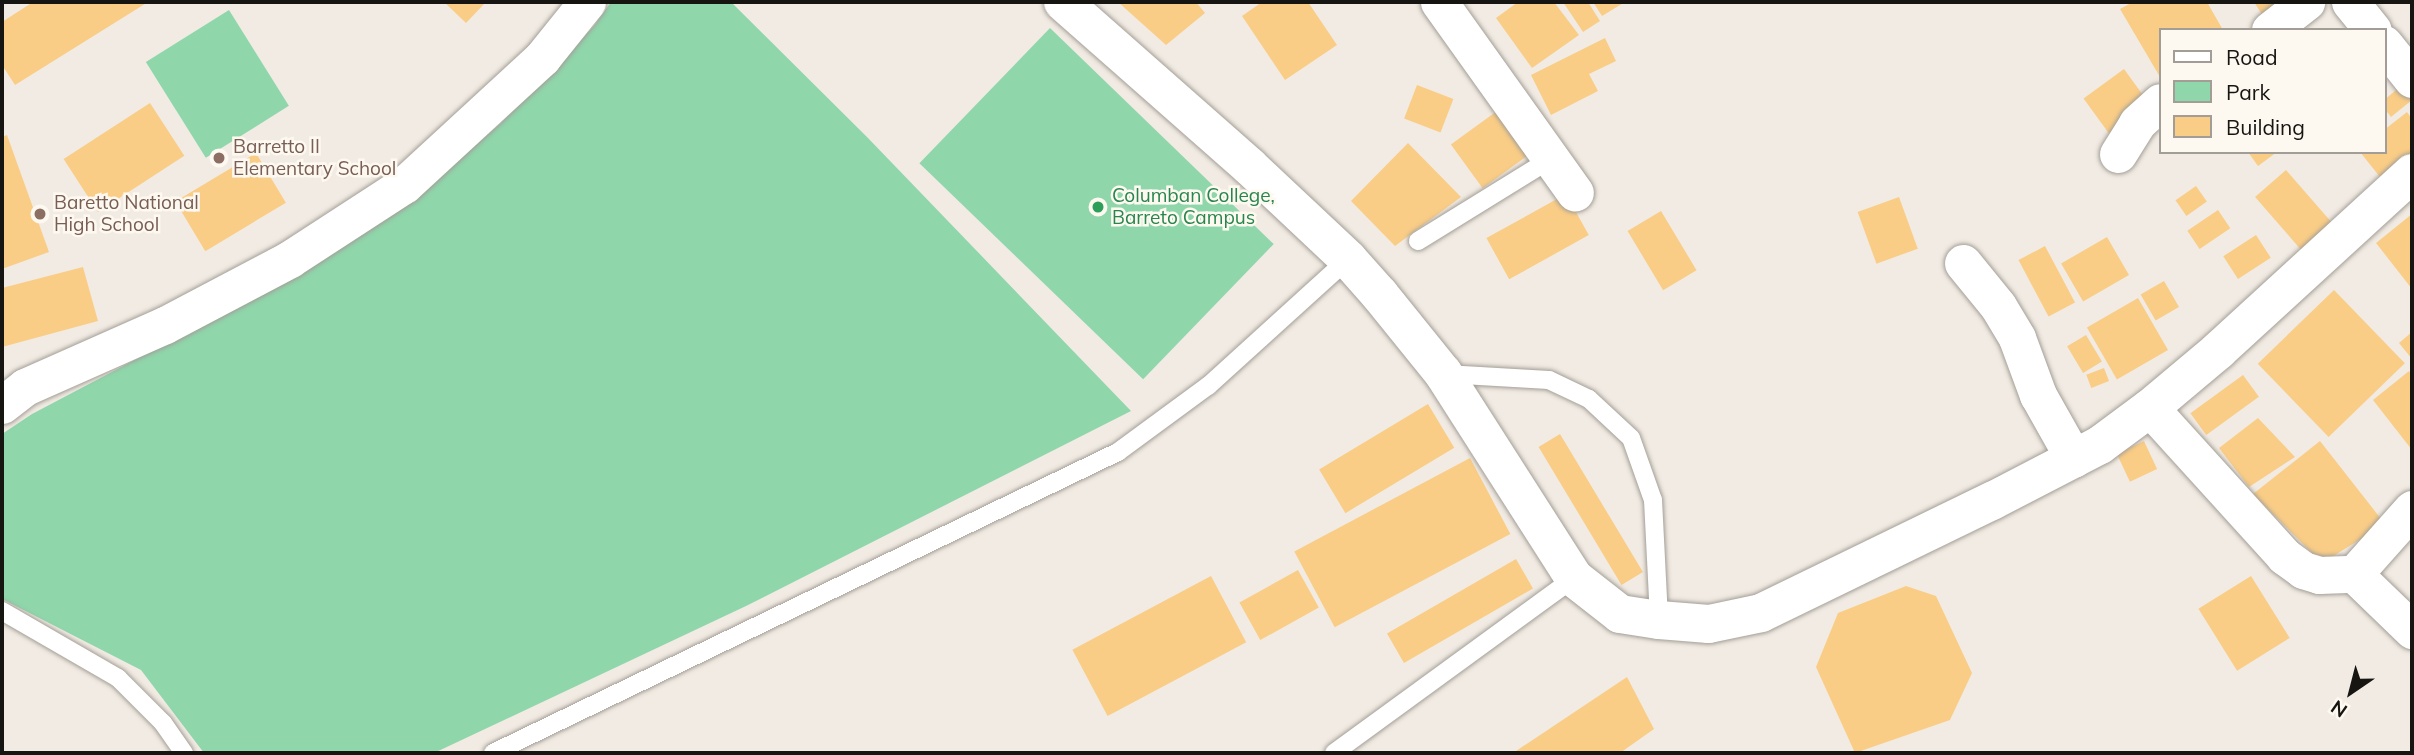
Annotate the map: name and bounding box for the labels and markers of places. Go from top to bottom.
place label: Barretto II Elementary School [233,136,396,180]
marker: Barretto II Elementary School [211,150,227,166]
place label: Columban College, Barreto Campus [1112,185,1275,229]
place label: Baretto National High School [54,192,199,236]
marker: Columban College, Barreto Campus [1090,199,1106,215]
marker: Baretto National High School [32,206,48,222]

